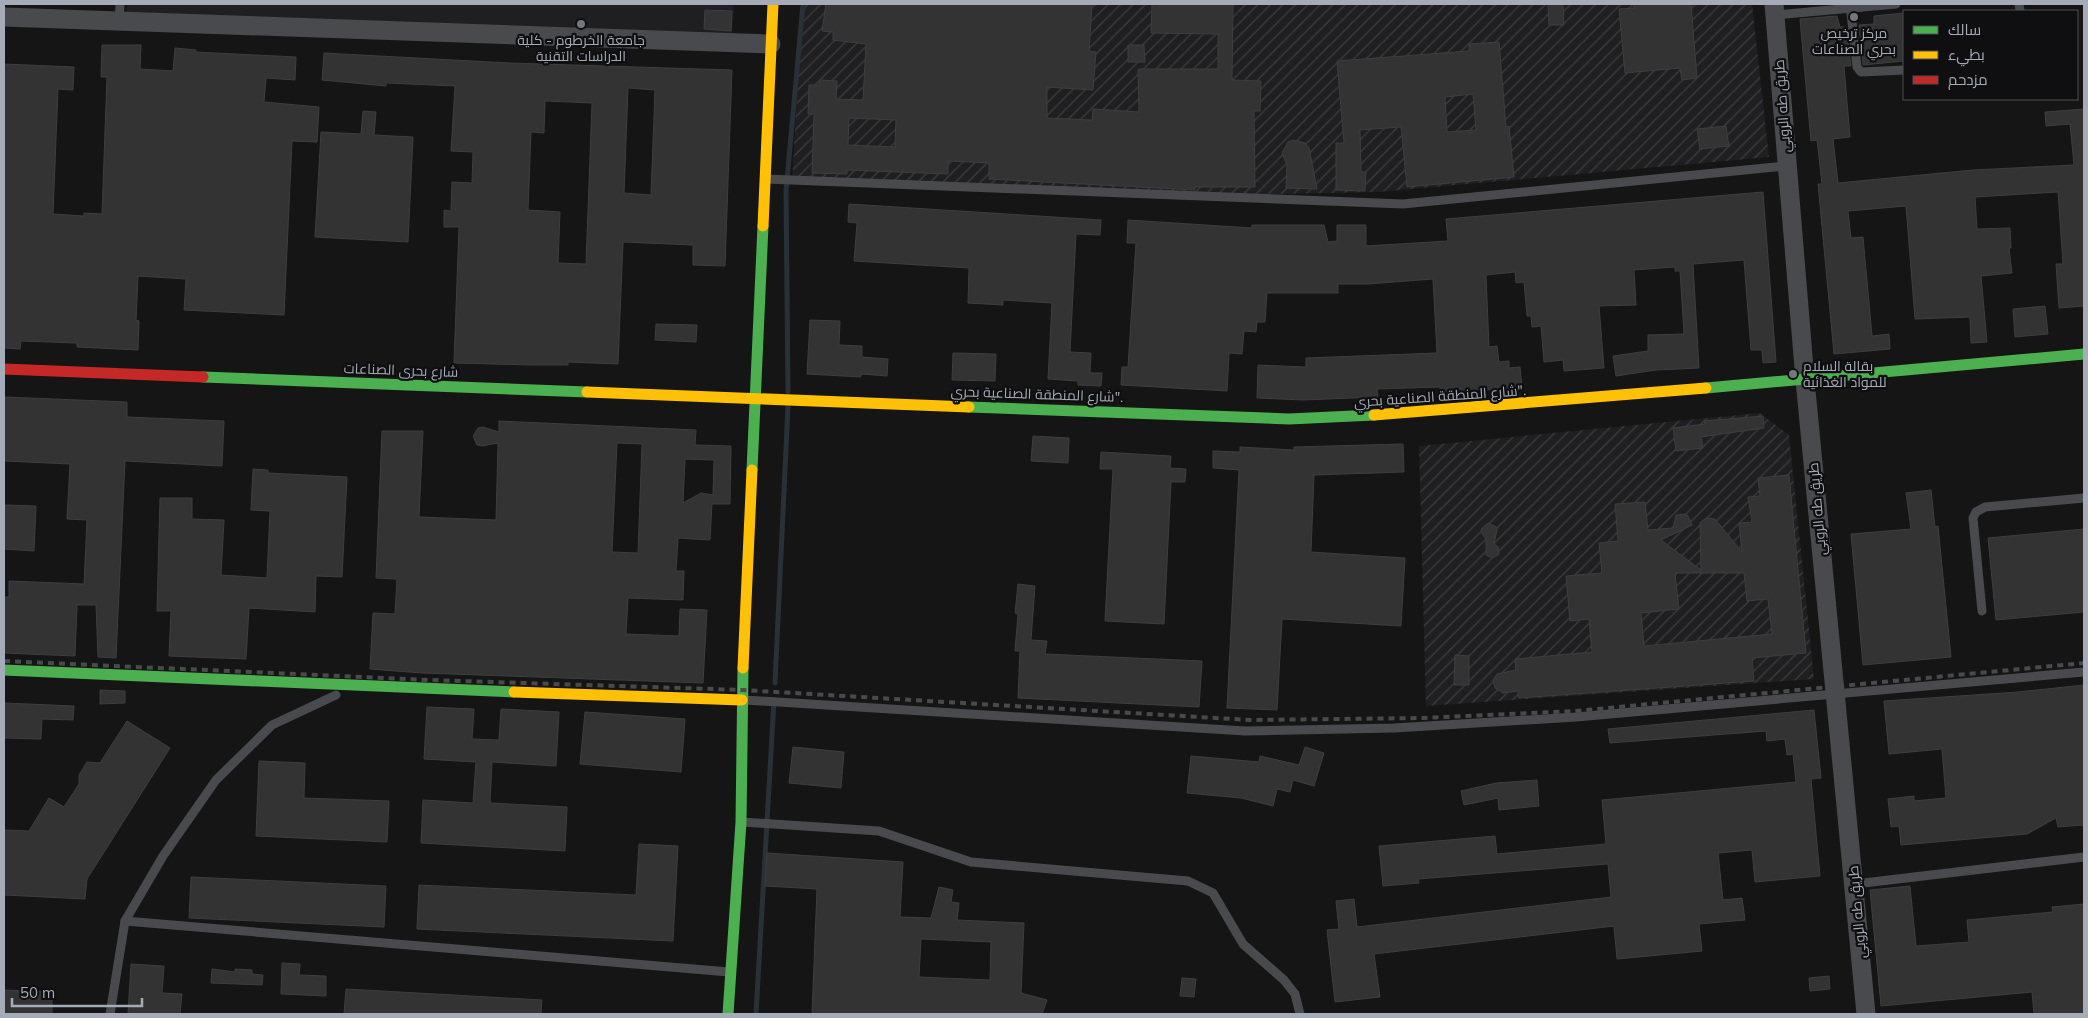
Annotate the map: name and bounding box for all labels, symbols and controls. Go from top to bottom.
legend [1903,10,2078,100]
marker: مركز ترخيص بحري الصناعات [1848,11,1860,23]
marker: جامعة الخرطوم - كلية الدراسات التقنية [575,18,587,30]
text: سالك [1948,20,1981,39]
place label: مركز ترخيص بحري الصناعات [1812,24,1896,61]
place label: جامعة الخرطوم - كلية الدراسات التقنية [517,31,645,65]
text: بطيء [1948,45,1985,67]
street label: طريق طه الروبي [1770,59,1797,153]
text: مزدحم [1948,70,1988,90]
place label: بقالة السلام للمواد الغذائية [1803,357,1887,391]
street label: شارع بحرى الصناعات [343,359,459,381]
marker: بقالة السلام للمواد الغذائية [1787,368,1799,380]
street label: شارع المنطقة الصناعية بحري". [1353,381,1527,414]
street label: شارع المنطقة الصناعية بحري". [950,382,1124,409]
street label: طريق طه الروبي [1804,461,1833,556]
street label: طريق طه الروبي [1844,864,1873,959]
scale bar [12,976,142,1008]
text: 50 m [20,983,55,1002]

